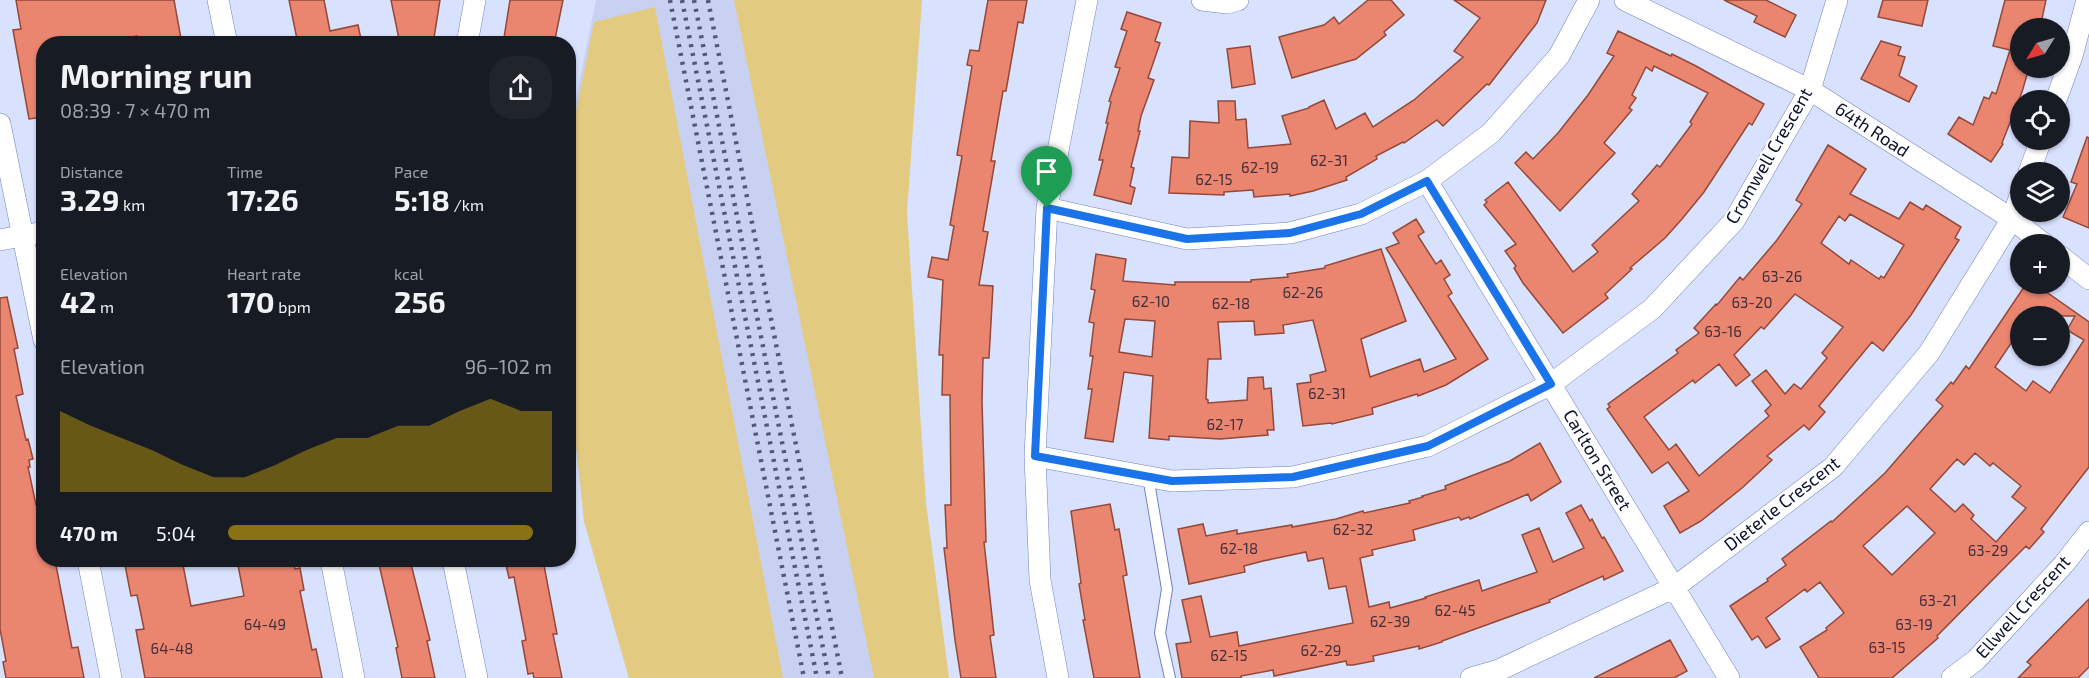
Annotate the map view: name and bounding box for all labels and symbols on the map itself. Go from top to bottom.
north arrow [2010,18,2070,78]
street label: Cromwell Crescent [1720,83,1816,228]
street label: 64th Road [1831,97,1914,161]
pin [1021,146,1072,208]
house number: 62-31 [1310,151,1348,169]
house number: 62-19 [1241,158,1279,176]
house number: 62-15 [1195,170,1233,188]
house number: 63-26 [1762,267,1802,285]
house number: 62-26 [1283,283,1323,301]
house number: 62-10 [1132,292,1170,310]
house number: 63-20 [1731,293,1773,311]
house number: 62-18 [1212,294,1250,312]
house number: 63-16 [1704,322,1742,340]
house number: 62-31 [1308,384,1346,402]
street label: Carlton Street [1559,405,1637,514]
house number: 62-17 [1207,415,1244,433]
street label: Dieterle Crescent [1719,451,1844,555]
house number: 62-32 [1333,520,1373,538]
house number: 62-18 [1220,539,1258,557]
house number: 63-29 [1968,541,2008,559]
street label: Ellwell Crescent [1970,550,2074,662]
house number: 63-21 [1919,591,1957,609]
house number: 62-45 [1434,601,1476,619]
house number: 62-39 [1370,612,1410,630]
house number: 64-49 [244,615,286,633]
house number: 63-19 [1895,615,1933,633]
house number: 63-15 [1868,638,1906,656]
house number: 64-48 [151,639,193,657]
house number: 62-29 [1301,641,1341,659]
house number: 62-15 [1210,646,1248,664]

